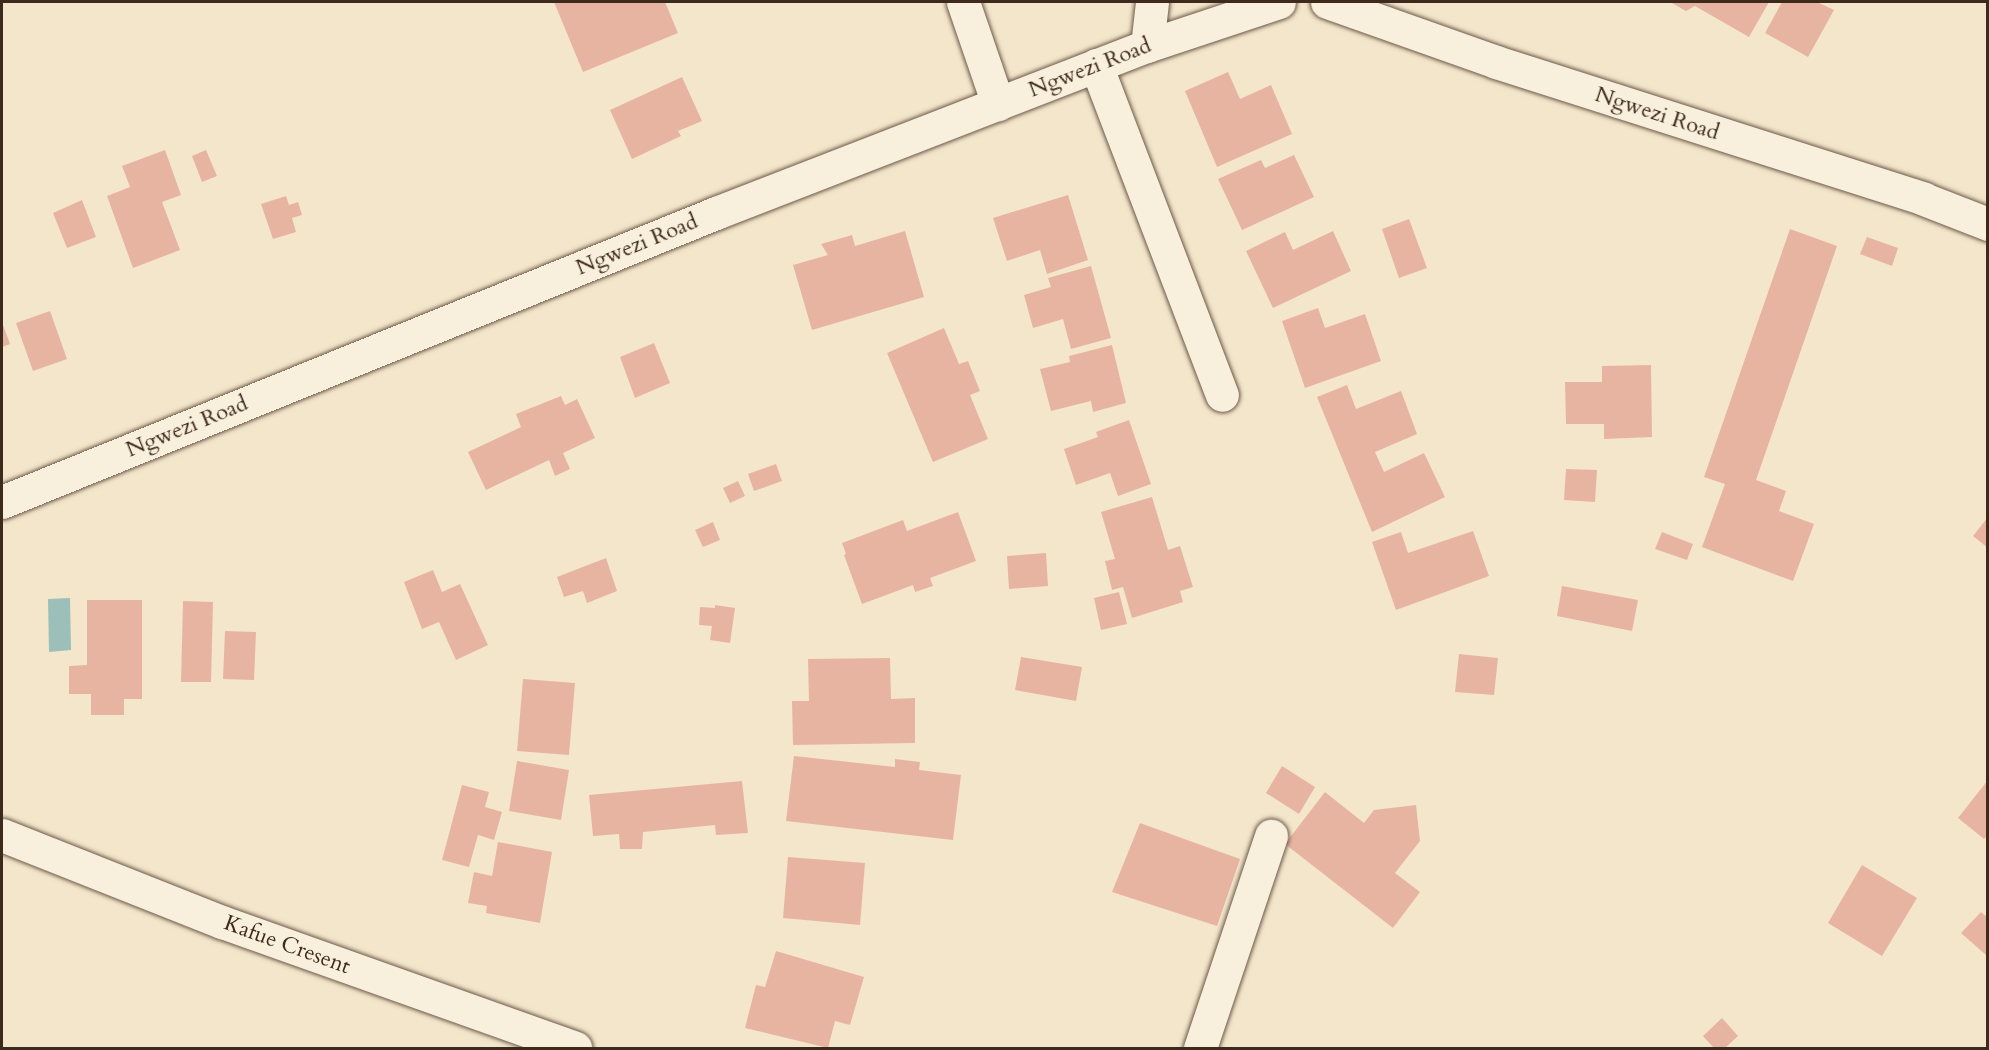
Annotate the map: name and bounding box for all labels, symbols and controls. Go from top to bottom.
street label: Ngwezi Road [1025,33,1155,103]
street label: Ngwezi Road [1592,82,1722,146]
street label: Ngwezi Road [572,209,702,281]
street label: Ngwezi Road [122,391,252,463]
street label: Kafue Cresent [220,910,354,980]

